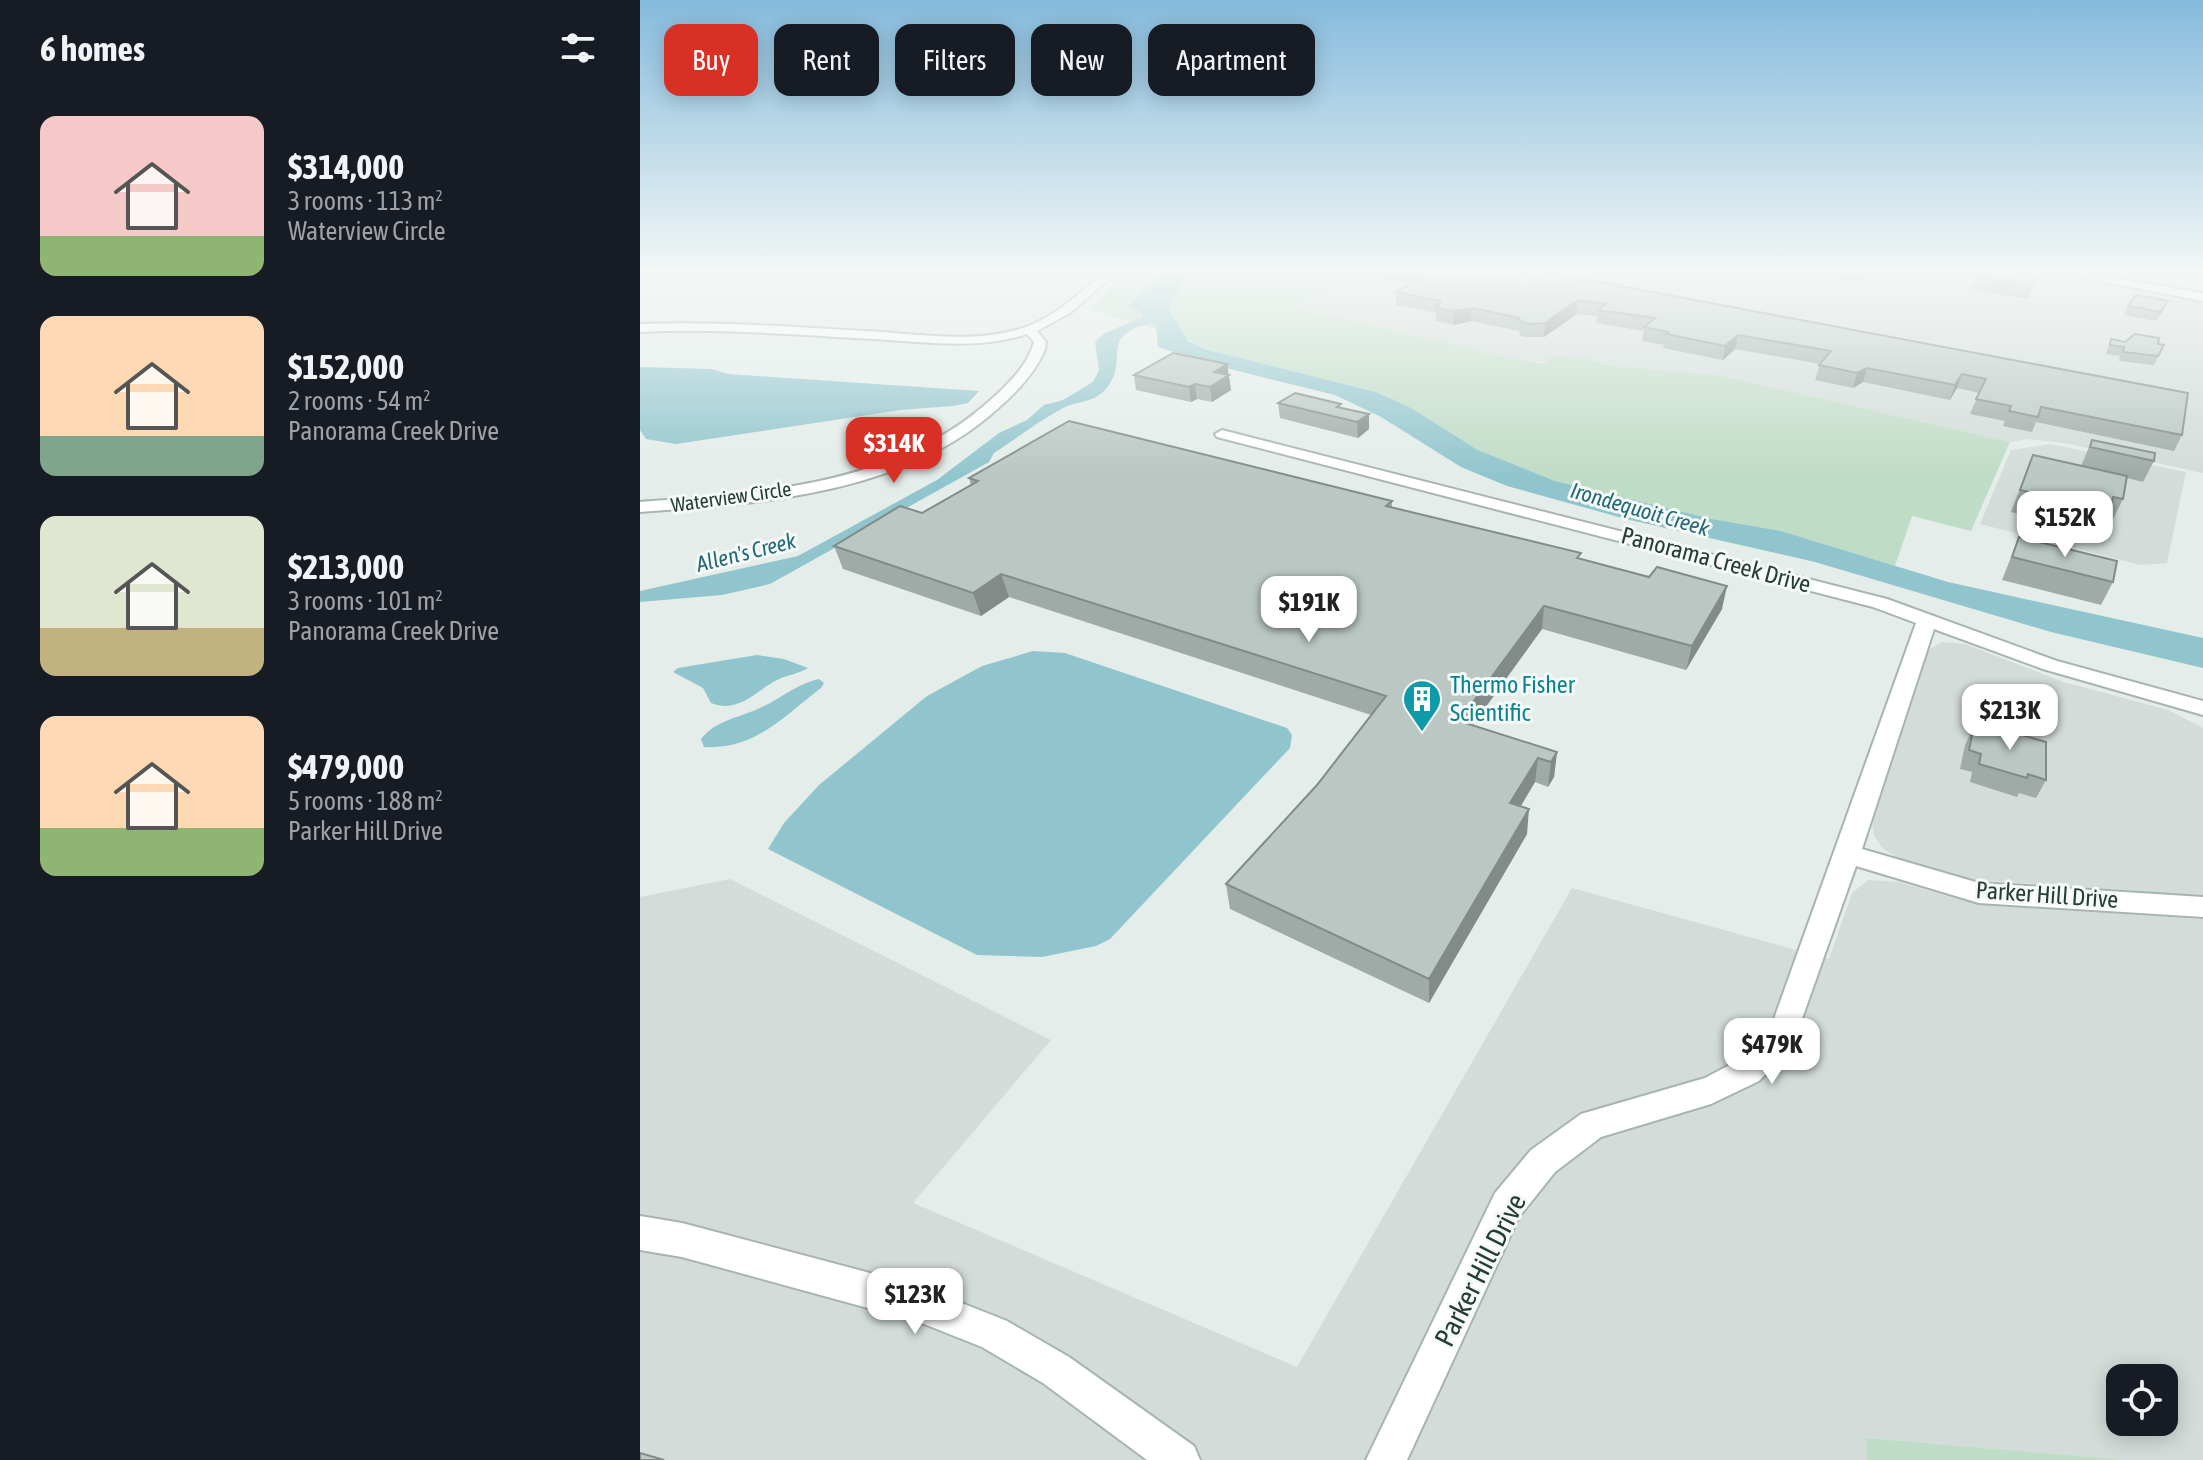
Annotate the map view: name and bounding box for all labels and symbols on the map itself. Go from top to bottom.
pin: $314K [838,417,950,485]
street label: Waterview Circle [669,477,793,516]
water label: Irondequoit Creek [1568,477,1713,541]
pin: $152K [2009,491,2121,559]
street label: Panorama Creek Drive [1619,521,1814,598]
water label: Allen's Creek [693,527,799,577]
pin: $191K [1253,576,1365,644]
place label: Thermo Fisher Scientific [1450,671,1576,726]
building icon: Thermo Fisher Scientific [1401,678,1443,733]
pin: $213K [1954,684,2066,752]
street label: Parker Hill Drive [1975,876,2119,913]
pin: $479K [1716,1018,1828,1086]
street label: Parker Hill Drive [1428,1188,1532,1352]
pin: $123K [859,1268,971,1336]

